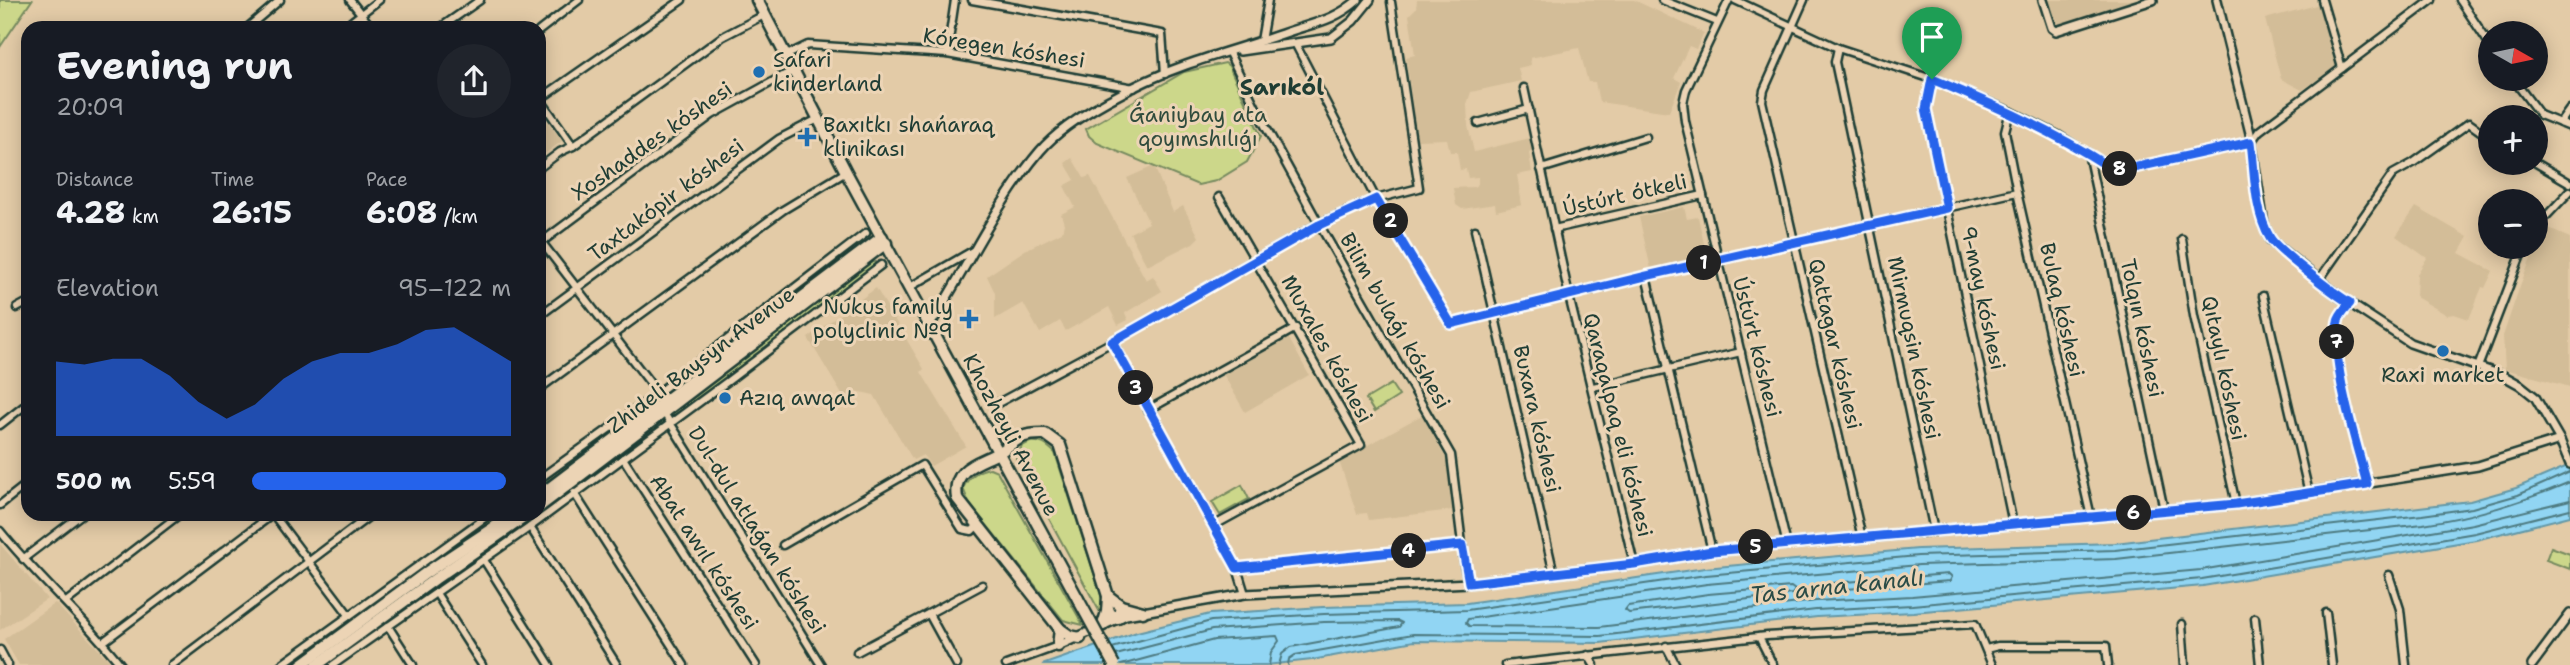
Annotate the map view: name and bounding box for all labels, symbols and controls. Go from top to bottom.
pin [1902,7,1962,79]
icon: arrive [1913,18,1951,56]
street label: Kóregen kóshesi [921,21,1087,75]
north arrow [2478,21,2548,91]
map controls [2478,21,2548,259]
text: Evening run [56,40,293,91]
button: share [437,44,511,118]
place label: Safari kinderland [773,46,882,98]
marker: Safari kinderland [751,64,767,80]
district label: Sarıkól [1240,72,1324,102]
street label: Xoshaddes kóshesi [566,75,738,207]
text: 20:09 [56,92,124,122]
park label: Ǵaniybay ata qoyımshılıǵı [1129,101,1267,153]
button: + [2478,105,2548,175]
place label: Baxıtkı shańaraq klinikası [823,111,996,163]
marker: Baxıtkı shańaraq klinikası [797,127,817,147]
street label: Taxtakópir kóshesi [582,132,750,268]
pin: 8 [2102,152,2138,186]
text: 8 [2113,156,2126,181]
street label: Ústúrt ótkeli [1560,166,1690,223]
text: Distance [56,167,134,192]
text: Time [211,167,255,192]
text: Pace [366,167,408,192]
button: − [2478,189,2548,259]
text: 4.28 [56,192,125,233]
text: 26:15 [211,192,292,233]
text: 6:08 [366,192,438,233]
text: km [125,204,159,229]
text: /km [438,204,478,229]
pin: 2 [1374,204,1408,238]
text: 2 [1384,208,1397,233]
street label: 9-may kóshesi [1954,223,2012,373]
street label: Bilim bulaǵı kóshesi [1333,228,1457,414]
street label: Bulaq kóshesi [2033,240,2091,380]
pin: 1 [1686,246,1722,280]
text: 1 [1699,250,1708,275]
street label: Mirmuqsin kóshesi [1881,254,1947,442]
street label: Qattagar kóshesi [1802,256,1868,432]
street label: Tolqın kóshesi [2114,256,2170,400]
street label: Muxales kóshesi [1275,270,1379,428]
text: Elevation [56,273,159,303]
text: 95–122 m [398,273,511,303]
street label: Ústúrt kóshesi [1726,274,1789,420]
street label: Zhideli Baysyn Avenue [602,280,800,440]
place label: Nukus family polyclinic №9 [813,293,953,345]
street label: Qıtaylı kóshesi [2195,293,2253,443]
marker: Nukus family polyclinic №9 [959,309,979,329]
street label: Qaraqalpaq eli kóshesi [1577,310,1659,540]
pin: 7 [2320,324,2354,360]
text: 7 [2330,329,2343,354]
street label: Buxara kóshesi [1506,342,1568,496]
marker: Raxi market [2435,343,2451,359]
street label: Khozheyli Avenue [956,349,1066,521]
place label: Raxi market [2381,361,2505,389]
pin: 3 [1118,370,1154,406]
text: 3 [1129,375,1142,400]
place label: Azıq awqat [739,384,856,412]
marker: Azıq awqat [717,390,733,406]
street label: Dul-dul atlaǵan kóshesi [682,421,832,639]
text: 500 m [56,466,131,496]
text: 5:59 [168,466,216,496]
street label: Abat awıl kóshesi [643,469,765,635]
pin: 6 [2116,496,2152,530]
text: 6 [2127,500,2140,525]
pin: 5 [1738,530,1774,564]
pin: 4 [1392,534,1426,568]
text: 5 [1750,534,1761,559]
text: 4 [1402,538,1415,563]
water label: Tas arna kanalı [1749,562,1925,610]

